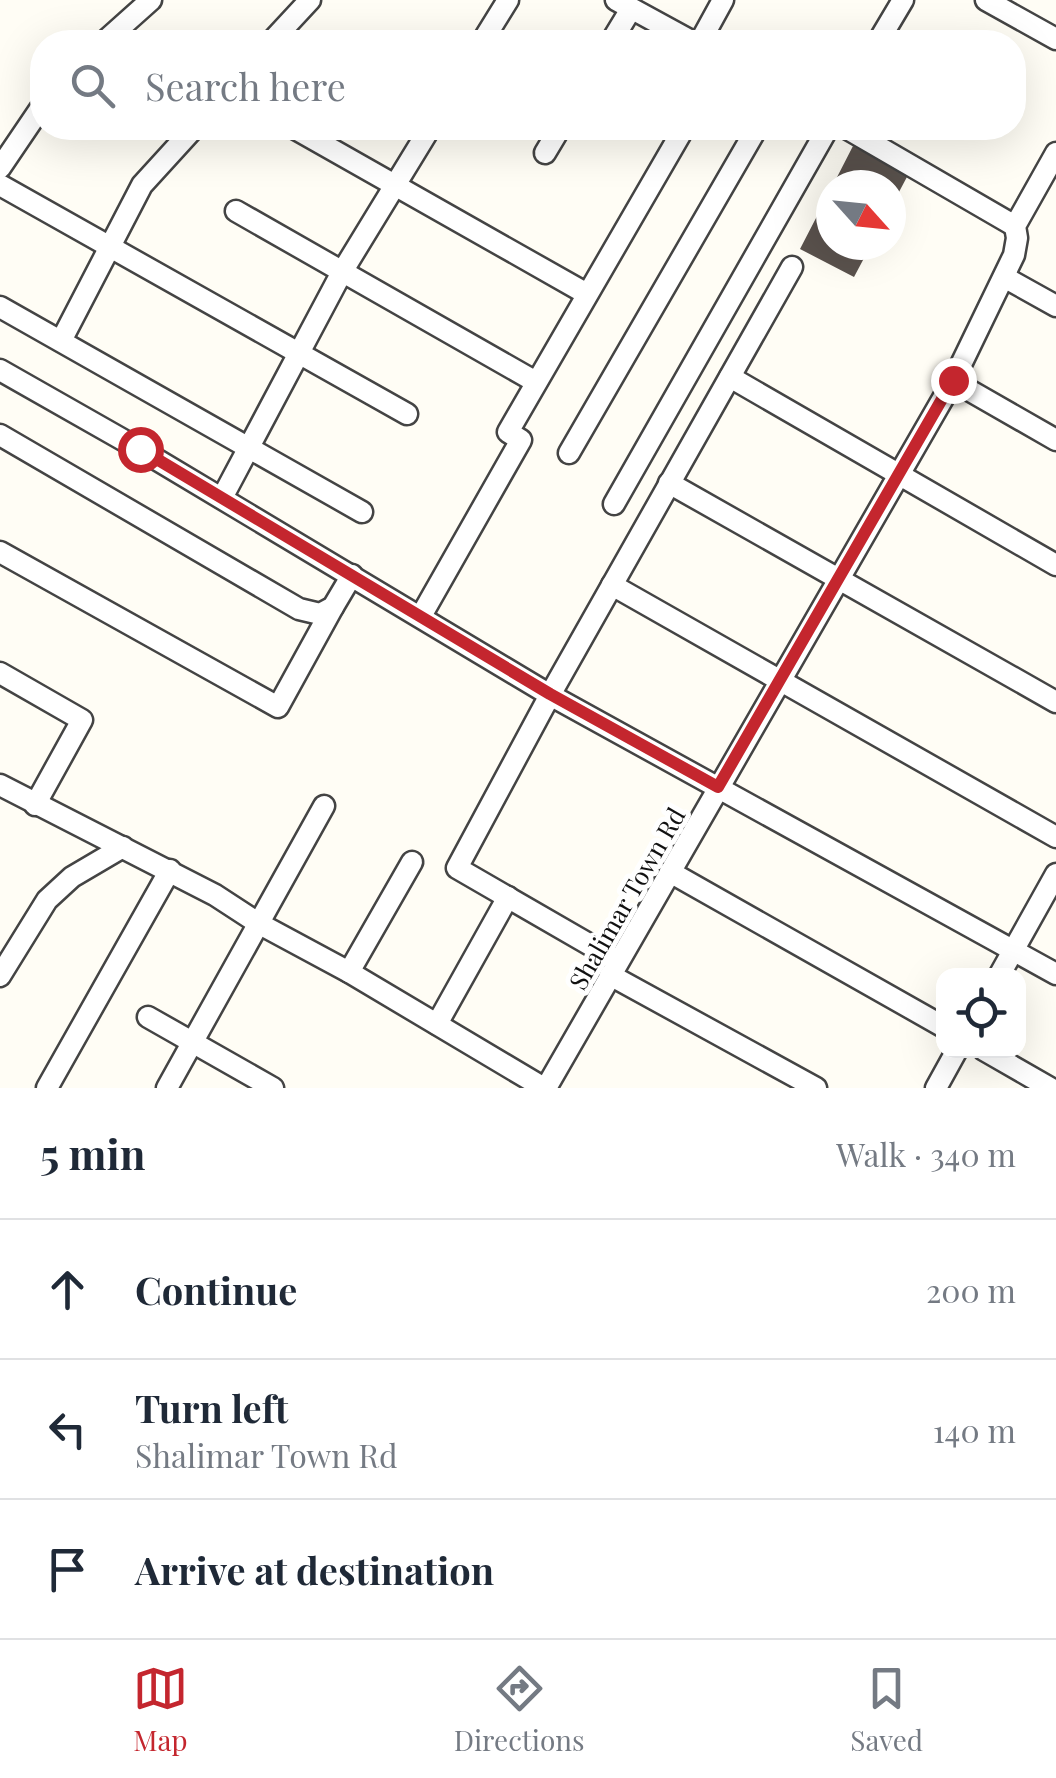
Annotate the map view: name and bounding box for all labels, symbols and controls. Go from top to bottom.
search box [30,30,1026,140]
icon: search [65,58,120,113]
text: Search here [145,60,346,111]
north arrow [816,170,906,260]
route end [931,358,977,404]
route start [118,427,164,473]
street label: Shalimar Town Rd [560,801,692,995]
map controls [936,968,1026,1058]
button: locate [936,968,1026,1058]
text: 5 min [40,1125,145,1181]
text: Walk · 340 m [836,1132,1016,1175]
icon: ahead [40,1262,95,1317]
text: Continue [135,1264,297,1315]
text: 200 m [926,1268,1016,1311]
text: Turn left [135,1382,288,1433]
icon: left [40,1402,95,1457]
text: 140 m [933,1408,1016,1451]
text: Shalimar Town Rd [135,1433,398,1476]
icon: arrive [40,1542,95,1597]
text: Arrive at destination [135,1544,494,1595]
tab: Map [133,1661,188,1758]
tab: Directions [454,1661,585,1758]
tab: Saved [850,1661,923,1758]

